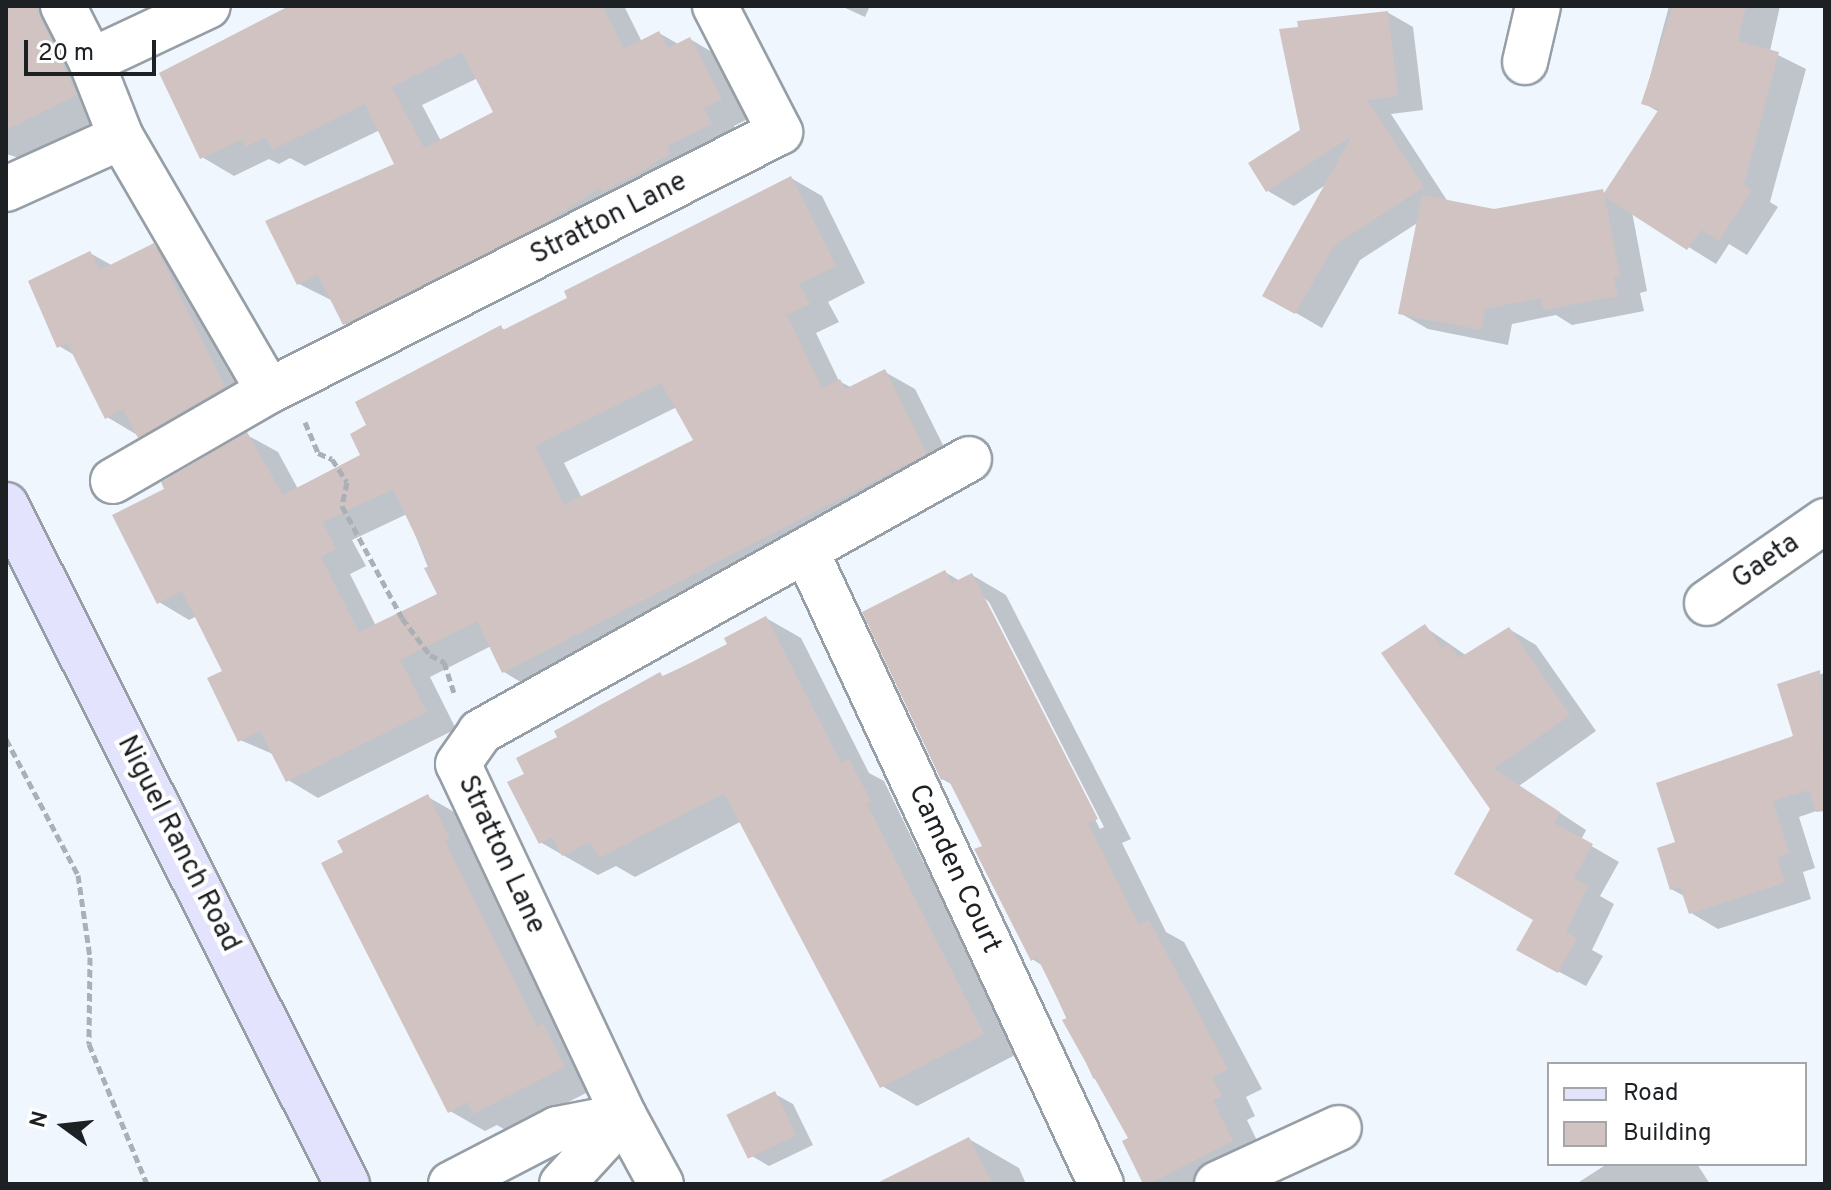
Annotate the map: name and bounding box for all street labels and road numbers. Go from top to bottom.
street label: Stratton Lane [525,165,693,273]
street label: Gaeta [1726,527,1806,597]
street label: Niguel Ranch Road [109,730,247,958]
street label: Stratton Lane [450,770,552,940]
street label: Camden Court [900,779,1008,959]

